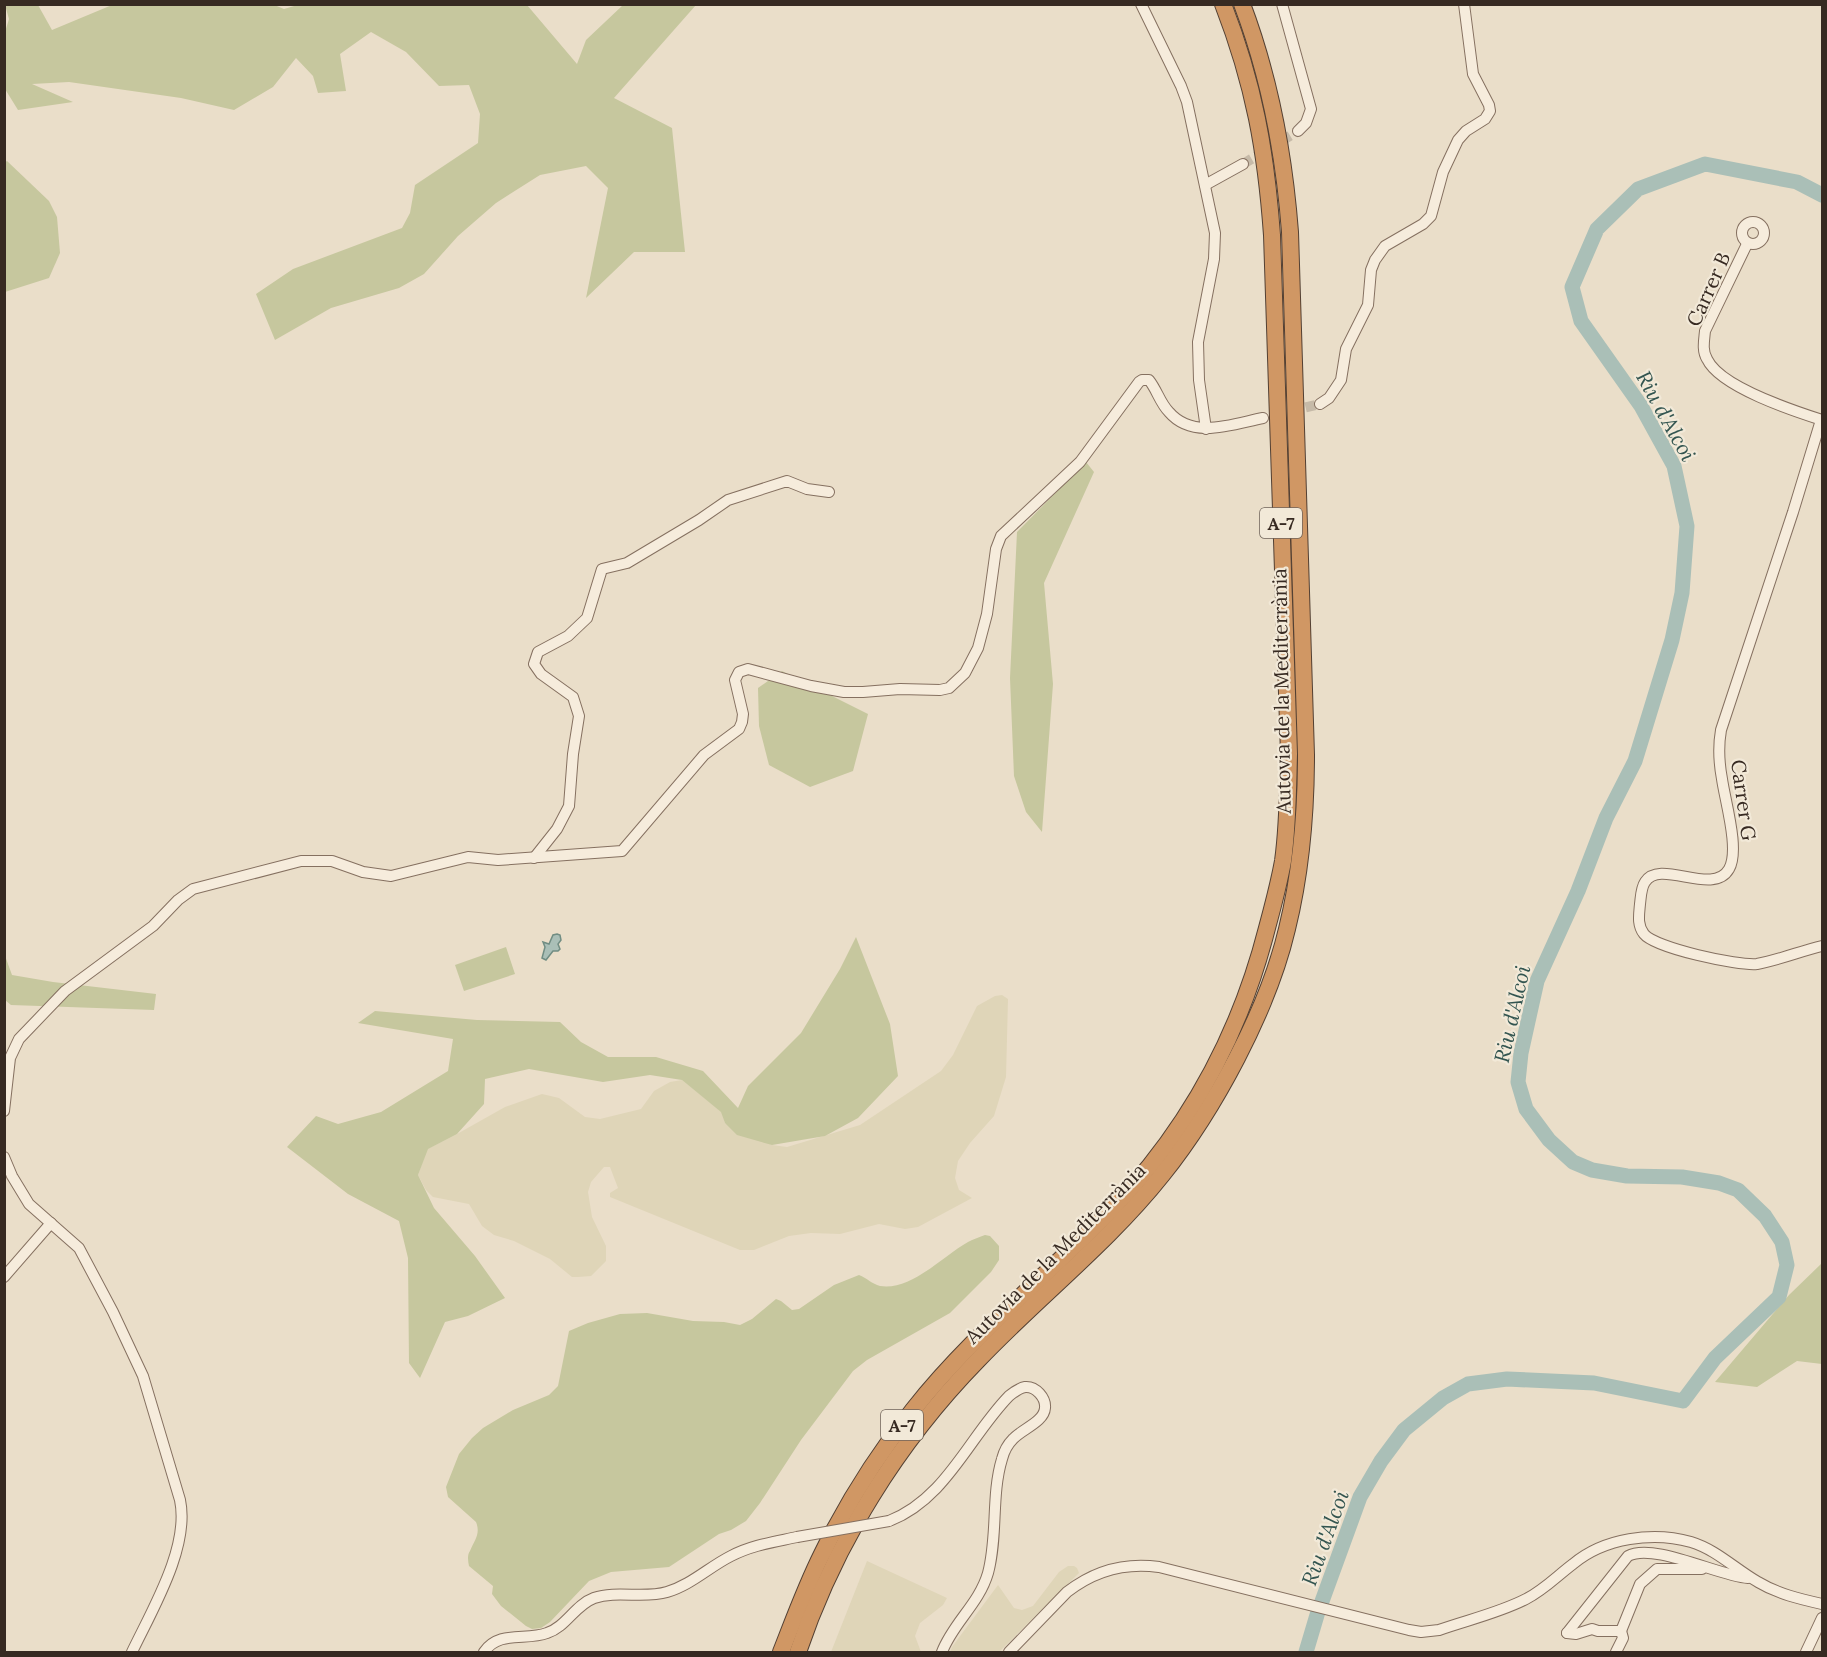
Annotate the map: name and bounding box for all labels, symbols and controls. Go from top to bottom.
street label: Carrer B [1681,248,1735,330]
water label: Riu d'Alcoi [1630,366,1702,466]
road number: A-7 [1260,508,1302,538]
street label: Autovia de la Mediterrània [1266,568,1296,815]
street label: Carrer G [1726,758,1762,842]
water label: Riu d'Alcoi [1488,962,1536,1065]
street label: Autovia de la Mediterrània [959,1157,1151,1349]
road number: A-7 [881,1410,923,1440]
water label: Riu d'Alcoi [1295,1487,1355,1589]

